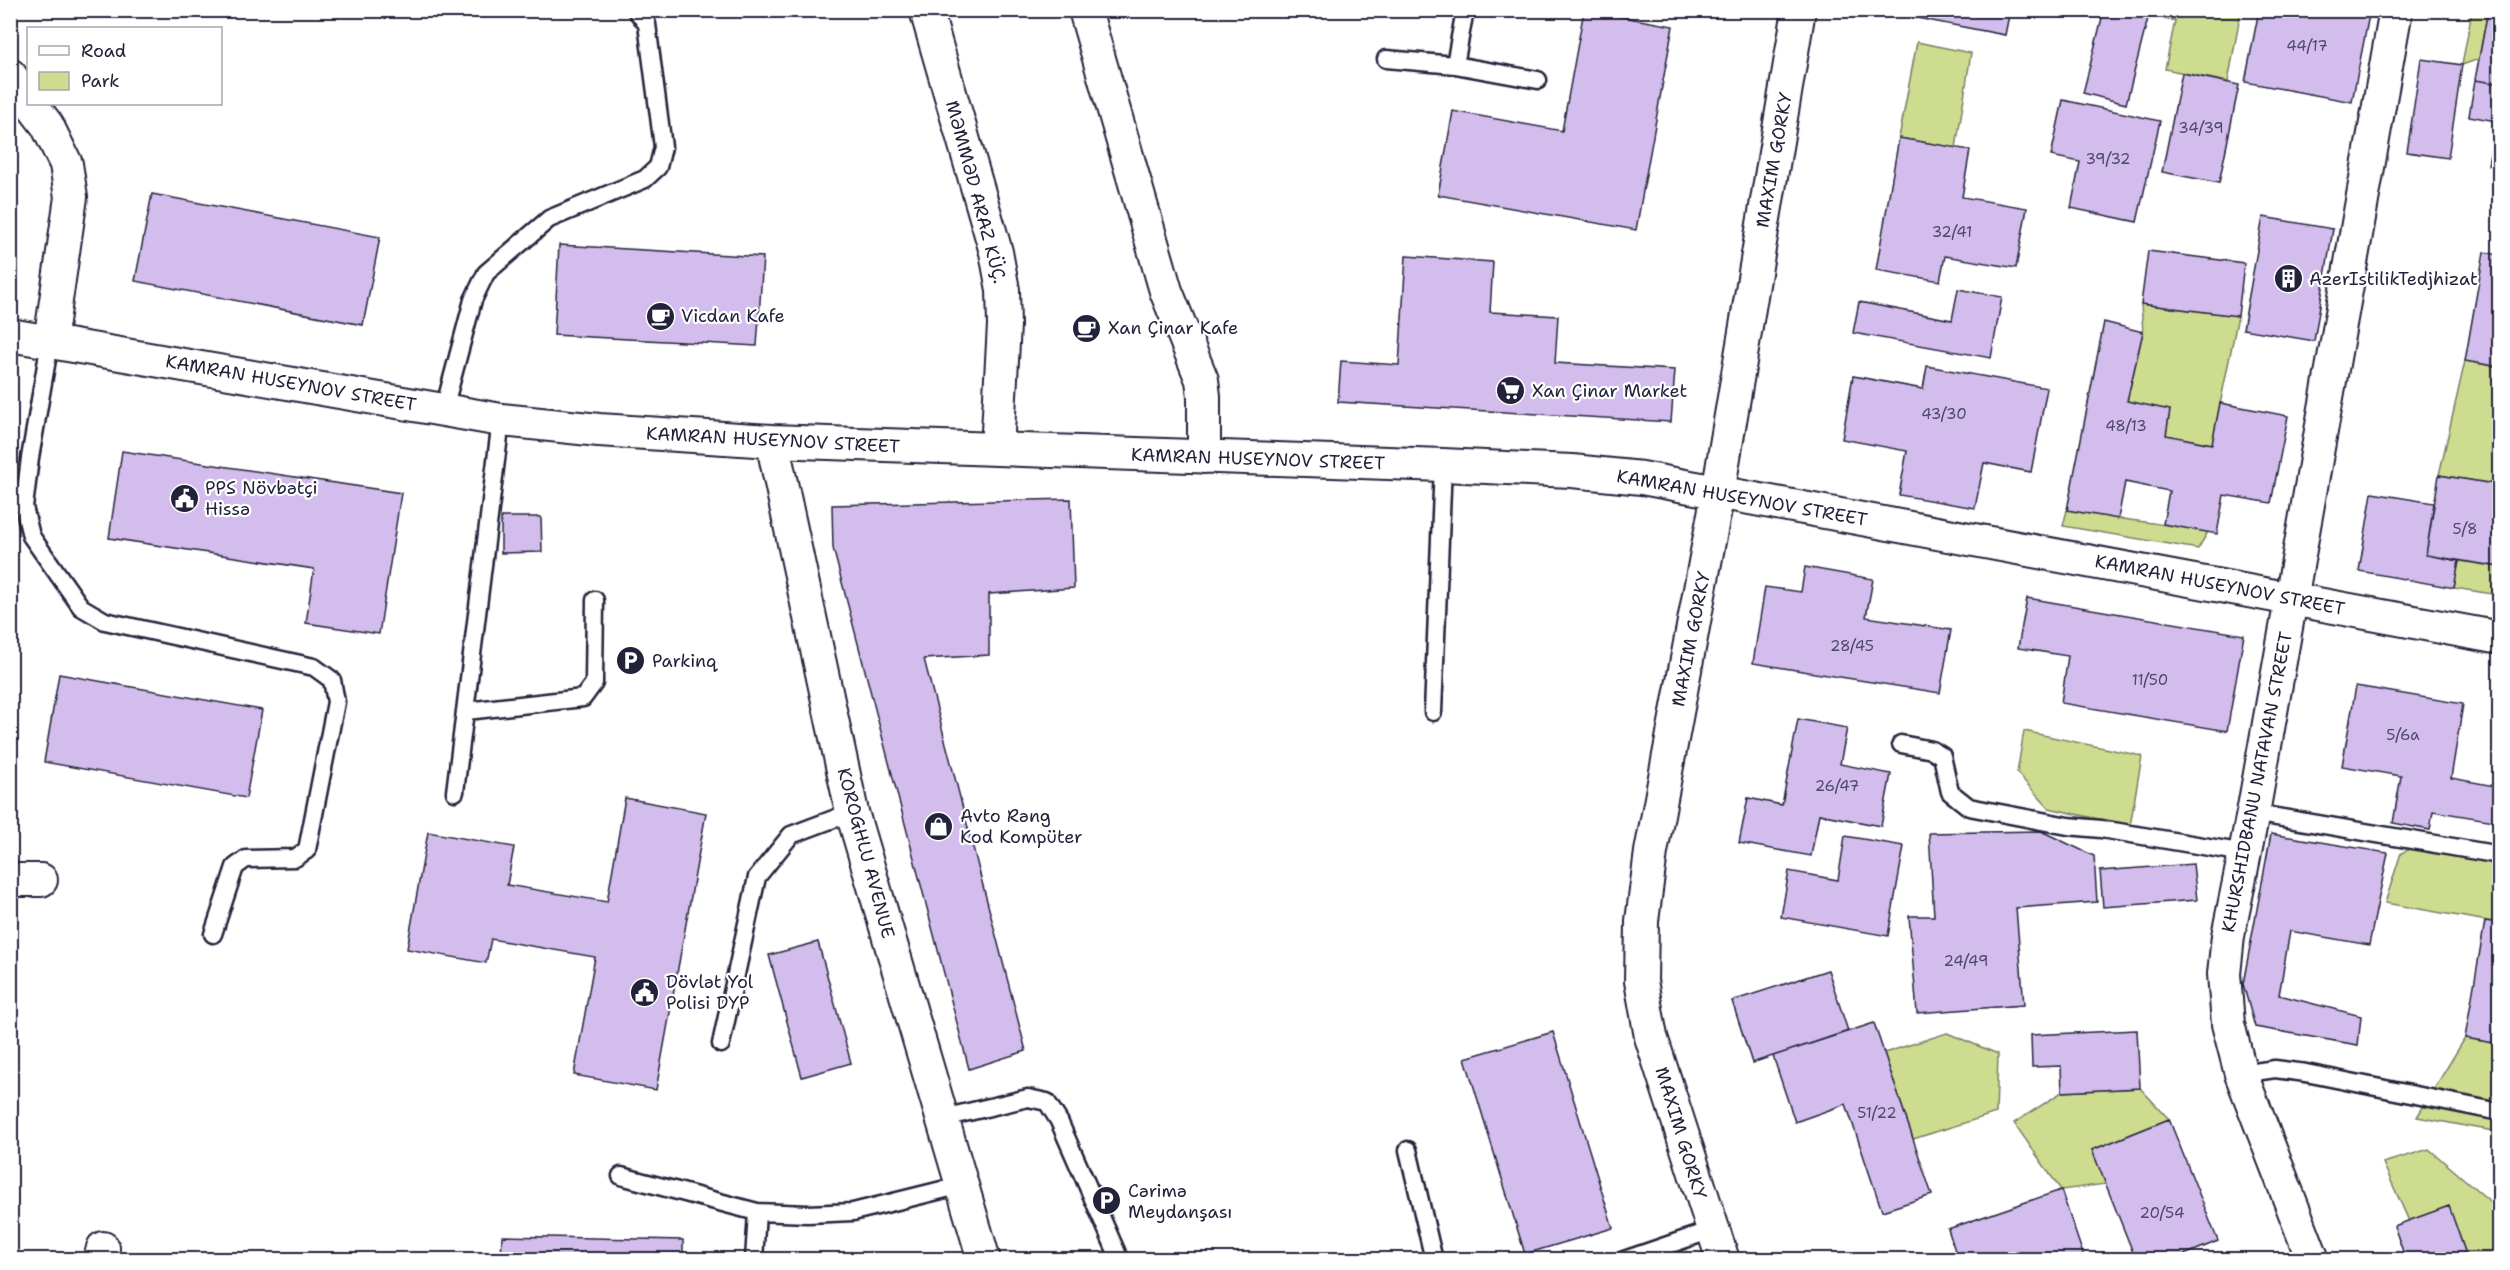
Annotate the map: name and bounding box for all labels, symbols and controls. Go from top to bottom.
legend [27,27,222,105]
house number: 44/17 [2286,36,2328,56]
text: Road [81,39,126,63]
text: Park [81,69,120,93]
street label: MAXIM GORKY [1750,90,1798,230]
street label: MƏMMƏD ARAZ KÜÇ. [940,98,1012,286]
house number: 34/39 [2178,118,2224,138]
house number: 39/32 [2085,149,2131,169]
house number: 32/41 [1932,222,1972,242]
building icon: AzerIstilikTedjhizat [2272,263,2304,295]
place label: AzerIstilikTedjhizat [2309,267,2478,291]
cafe icon: Vicdan Kafe [644,300,676,332]
place label: Vicdan Kafe [681,304,785,328]
cafe icon: Xan Çinar Kafe [1071,312,1103,344]
place label: Xan Çinar Kafe [1108,316,1238,340]
street label: KAMRAN HUSEYNOV STREET [164,349,418,417]
supermarket icon: Xan Çinar Market [1495,375,1527,407]
place label: Xan Çinar Market [1532,379,1688,403]
house number: 43/30 [1921,404,1967,424]
house number: 48/13 [2105,416,2147,436]
street label: KAMRAN HUSEYNOV STREET [645,421,901,459]
street label: KAMRAN HUSEYNOV STREET [1131,443,1385,475]
street label: KAMRAN HUSEYNOV STREET [1615,464,1869,532]
place label: PPS Növbətçi Hissə [205,476,318,521]
public building icon: PPS Növbətçi Hissə [168,482,200,514]
house number: 5/8 [2453,519,2477,539]
street label: KAMRAN HUSEYNOV STREET [2093,549,2347,621]
street label: MAXIM GORKY [1666,569,1716,709]
street label: KHURSHIDBANU NATAVAN STREET [2216,630,2298,934]
house number: 28/45 [1830,636,1874,656]
parking icon: Parkinq [615,645,647,677]
place label: Parkinq [652,649,718,673]
house number: 11/50 [2132,670,2168,690]
house number: 5/6a [2386,725,2420,745]
street label: KOROGHLU AVENUE [832,765,900,941]
house number: 26/47 [1815,776,1859,796]
place label: Avto Rəng Kod Kompüter [960,804,1083,849]
shop icon: Avto Rəng Kod Kompüter [923,810,955,842]
house number: 24/49 [1944,951,1988,971]
place label: Dövlət Yol Polisi DYP [666,970,754,1015]
public building icon: Dövlət Yol Polisi DYP [629,976,661,1008]
street label: MAXIM GORKY [1649,1064,1713,1202]
house number: 51/22 [1857,1103,1897,1123]
place label: Cərimə Meydanşası [1128,1179,1232,1224]
parking icon: Cərimə Meydanşası [1091,1185,1123,1217]
house number: 20/54 [2140,1203,2184,1223]

